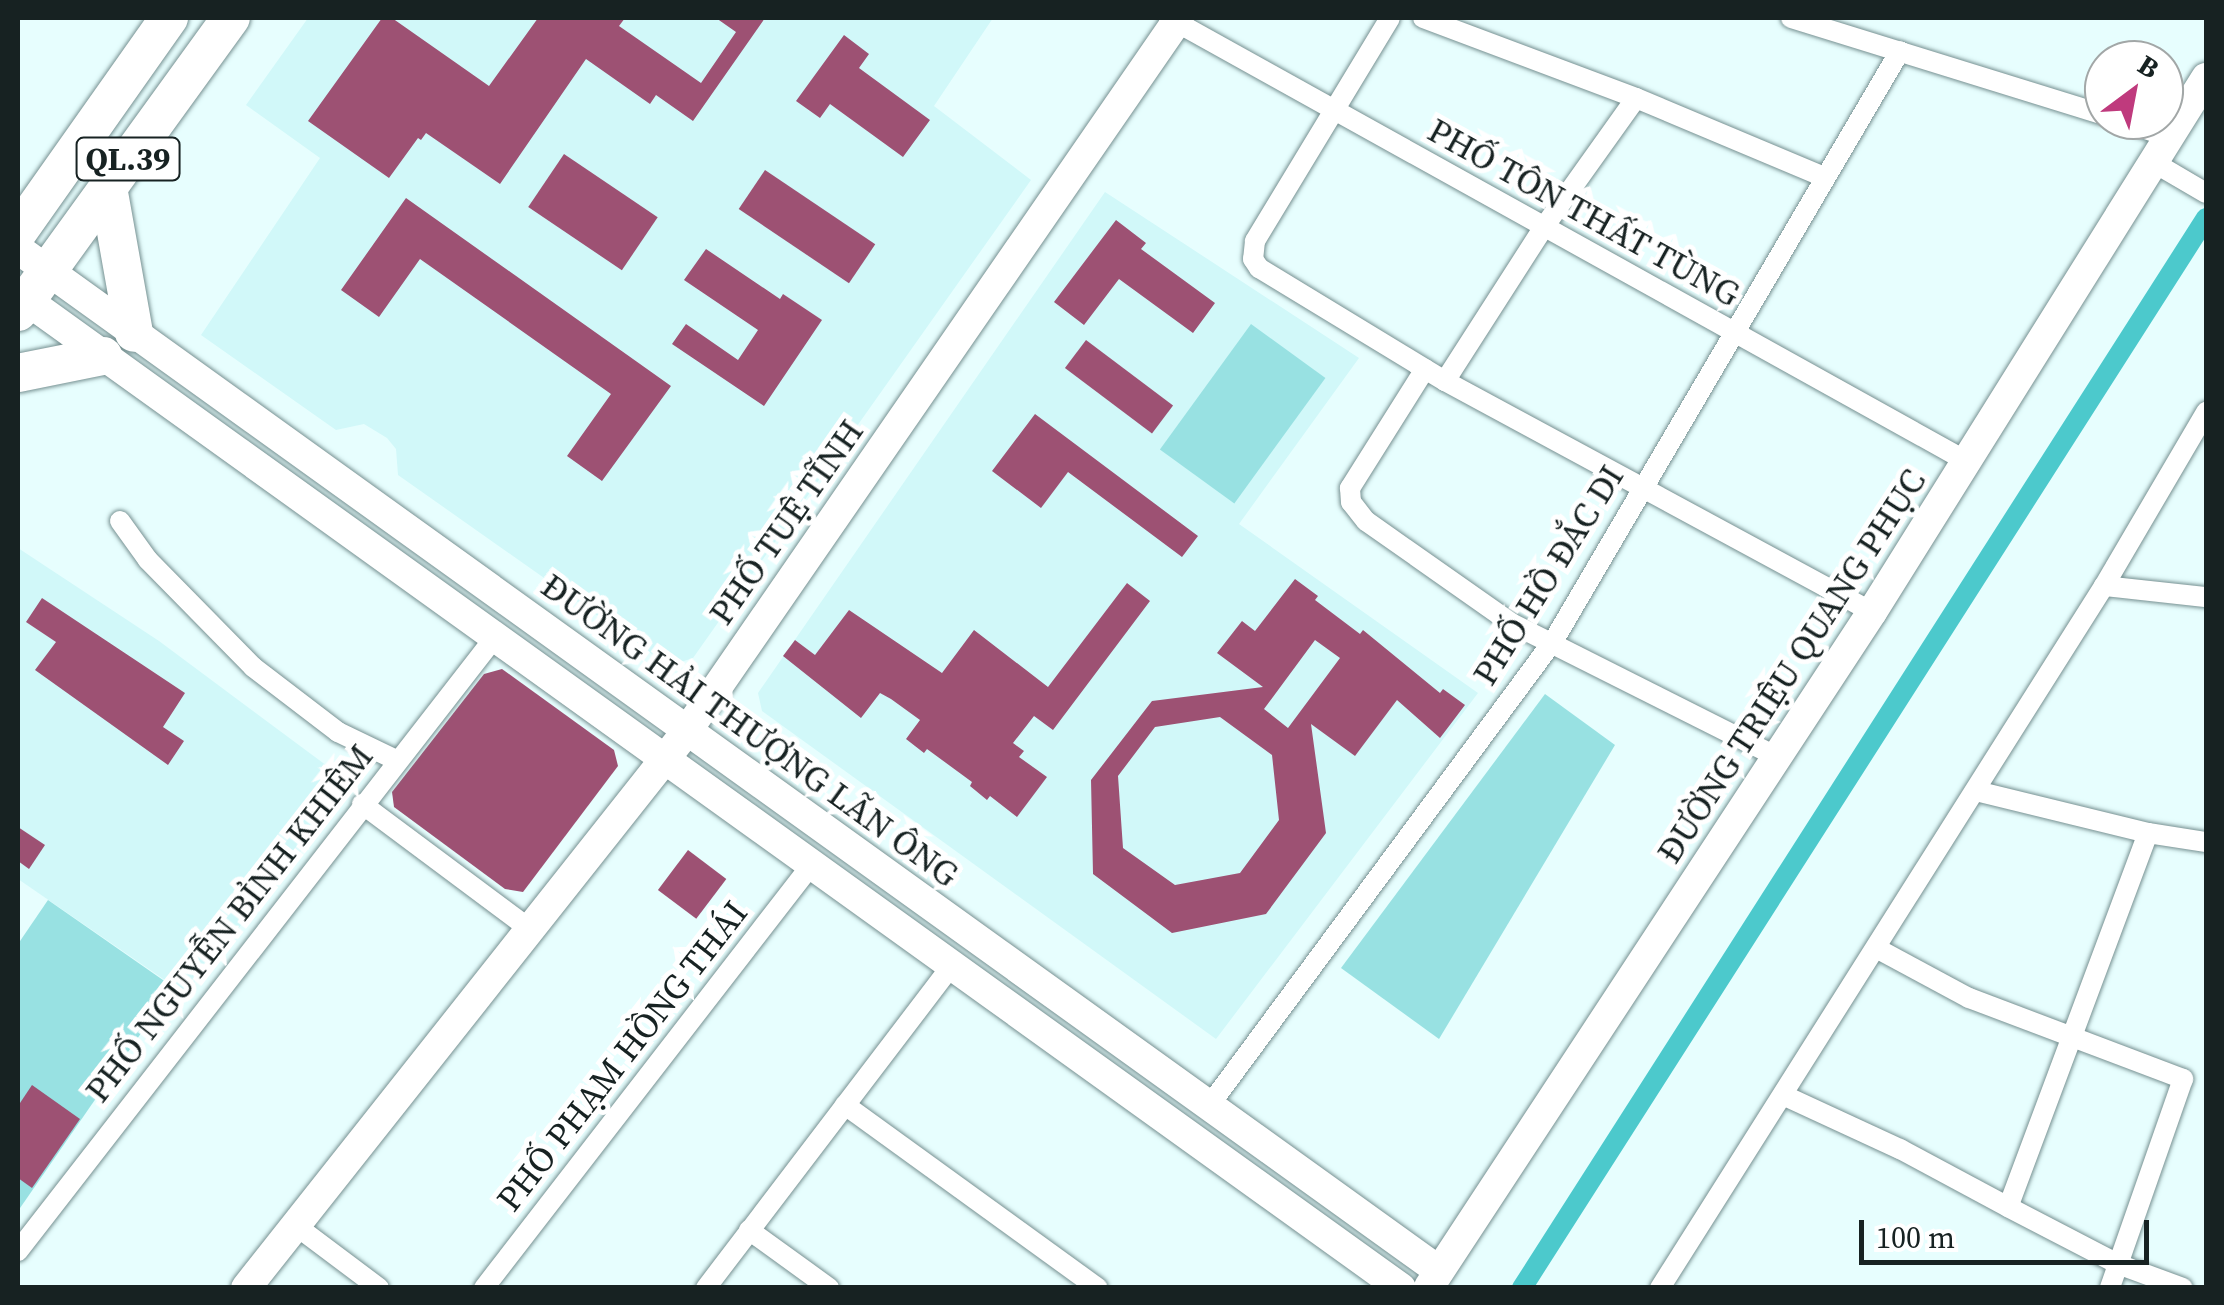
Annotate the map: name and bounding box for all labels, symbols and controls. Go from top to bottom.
north arrow [2084,40,2184,140]
text: B [2131,45,2167,87]
street label: PHỐ TÔN THẤT TÙNG [1420,108,1748,316]
road number: QL.39 [76,132,180,186]
street label: PHỐ TUỆ TĨNH [699,411,873,633]
street label: PHỐ HỒ ĐẮC DI [1464,457,1632,693]
street label: ĐƯỜNG TRIỆU QUANG PHỤC [1648,461,1934,871]
street label: ĐƯỜNG HẢI THƯỢNG LÃN ÔNG [533,564,967,896]
street label: PHỐ NGUYỄN BỈNH KHIÊM [76,736,382,1110]
street label: PHỐ PHẠM HỒNG THÁI [488,892,756,1220]
scale bar [1864,1200,2154,1262]
text: 100 m [1876,1217,1955,1258]

